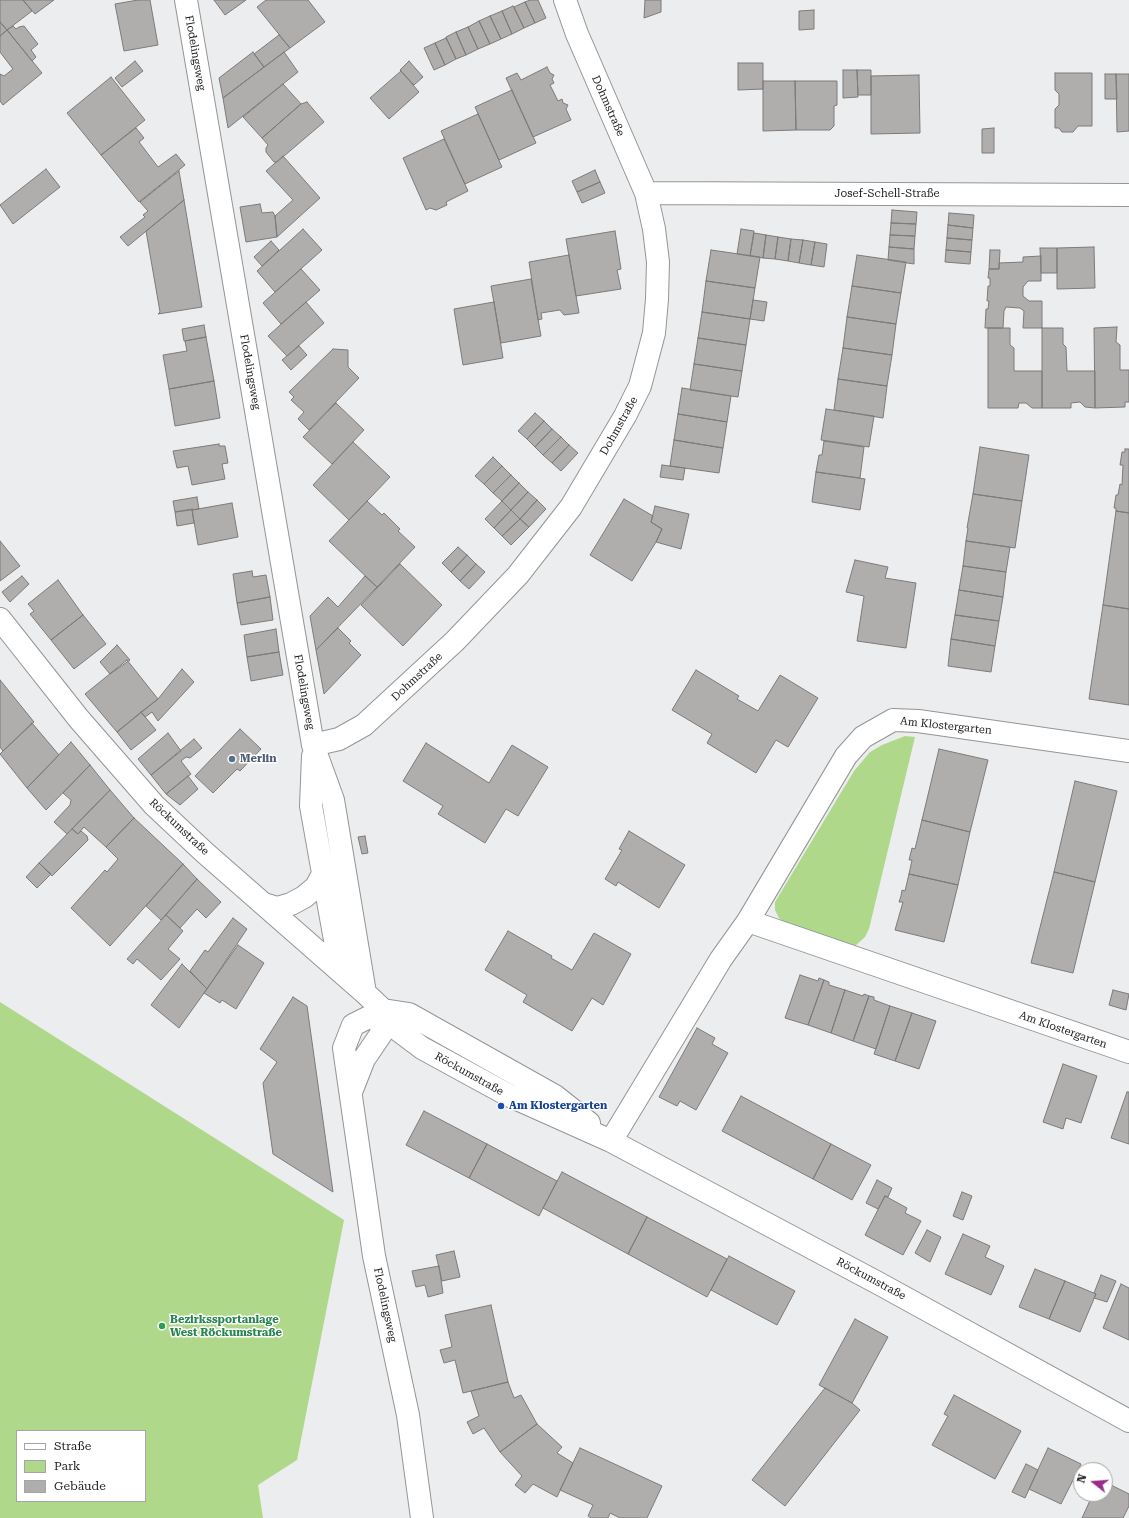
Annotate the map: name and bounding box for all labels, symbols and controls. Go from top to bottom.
street label: Flodelingsweg [182,14,208,92]
street label: Dohmstraße [589,74,627,138]
street label: Josef-Schell-Straße [834,187,940,201]
street label: Flodelingsweg [237,333,263,411]
street label: Dohmstraße [597,394,641,458]
street label: Dohmstraße [389,650,445,704]
street label: Flodelingsweg [291,653,317,731]
street label: Am Klostergarten [899,715,993,737]
place label: Merlin [240,752,277,766]
marker: Merlin [227,754,237,764]
street label: Röckumstraße [146,796,212,858]
street label: Am Klostergarten [1017,1009,1109,1051]
street label: Röckumstraße [432,1050,506,1098]
place label: Am Klostergarten [509,1099,607,1113]
marker: Am Klostergarten [496,1101,506,1111]
street label: Röckumstraße [834,1255,908,1303]
street label: Flodelingsweg [371,1266,399,1344]
place label: Bezirkssportanlage West Röckumstraße [170,1313,282,1339]
marker: Bezirkssportanlage West Röckumstraße [157,1321,167,1331]
legend [16,1430,146,1502]
text: Straße [54,1439,91,1453]
text: Park [54,1459,80,1473]
north arrow [1073,1462,1113,1502]
text: N [1075,1473,1089,1485]
text: Gebäude [54,1479,106,1493]

